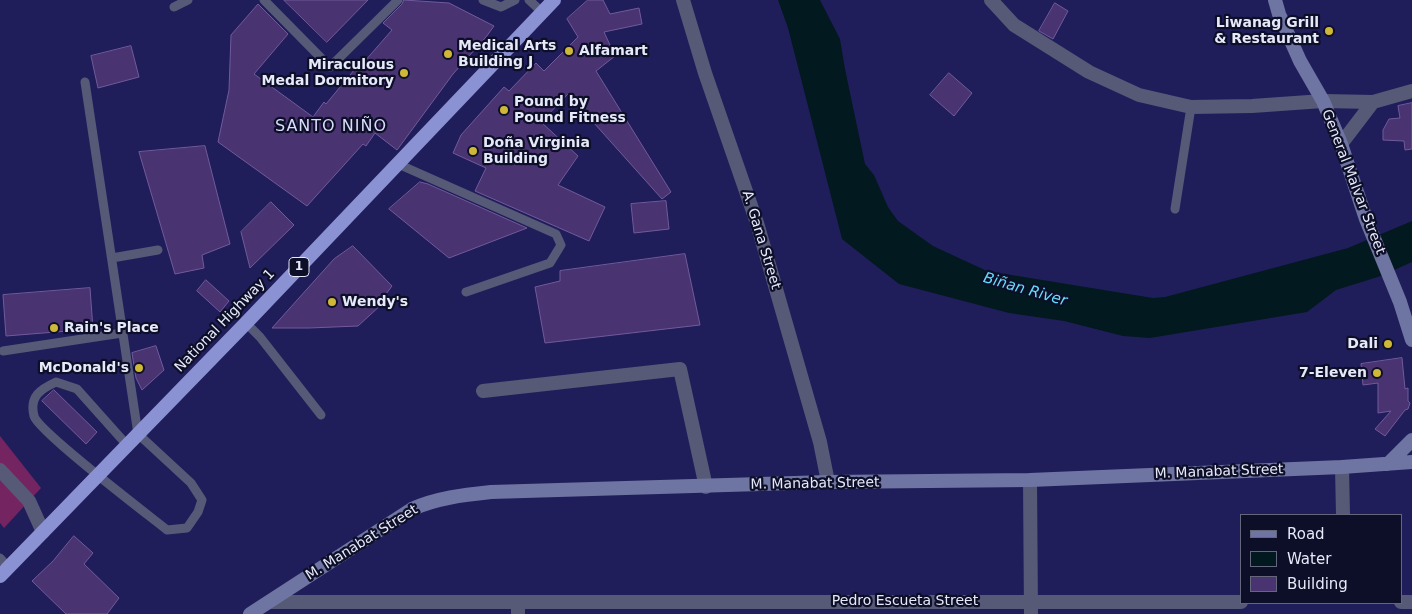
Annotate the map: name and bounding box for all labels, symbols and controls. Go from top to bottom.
place label: Liwanag Grill & Restaurant [1214,15,1319,48]
marker: Liwanag Grill & Restaurant [1323,25,1335,37]
place label: Medical Arts Building J [458,38,556,70]
place label: Alfamart [579,43,648,59]
marker: Alfamart [563,45,575,57]
marker: Medical Arts Building J [442,48,454,60]
place label: Miraculous Medal Dormitory [262,57,394,90]
marker: Miraculous Medal Dormitory [398,67,410,79]
place label: Pound by Pound Fitness [514,94,626,126]
marker: Pound by Pound Fitness [498,104,510,116]
street label: General Malvar Street [1318,107,1388,257]
district label: SANTO NIÑO [274,117,388,137]
place label: Doña Virginia Building [483,135,590,168]
marker: Doña Virginia Building [467,145,479,157]
street label: A. Gana Street [738,189,784,291]
road number: 1 [289,258,309,276]
street label: National Highway 1 [171,266,279,376]
water label: Biñan River [981,269,1069,311]
place label: Wendy's [342,294,408,310]
marker: Wendy's [326,296,338,308]
place label: Rain's Place [64,320,159,336]
marker: Rain's Place [48,322,60,334]
place label: Dali [1347,336,1378,352]
marker: Dali [1382,338,1394,350]
place label: McDonald's [39,360,129,376]
marker: McDonald's [133,362,145,374]
place label: 7-Eleven [1299,365,1367,381]
marker: 7-Eleven [1371,367,1383,379]
street label: M. Manabat Street [1154,461,1284,483]
street label: M. Manabat Street [750,474,880,494]
street label: M. Manabat Street [303,502,421,584]
legend [1240,514,1402,604]
text: Road [1287,525,1325,543]
text: Water [1287,550,1331,568]
text: Building [1287,575,1348,593]
street label: Pedro Escueta Street [832,593,978,609]

